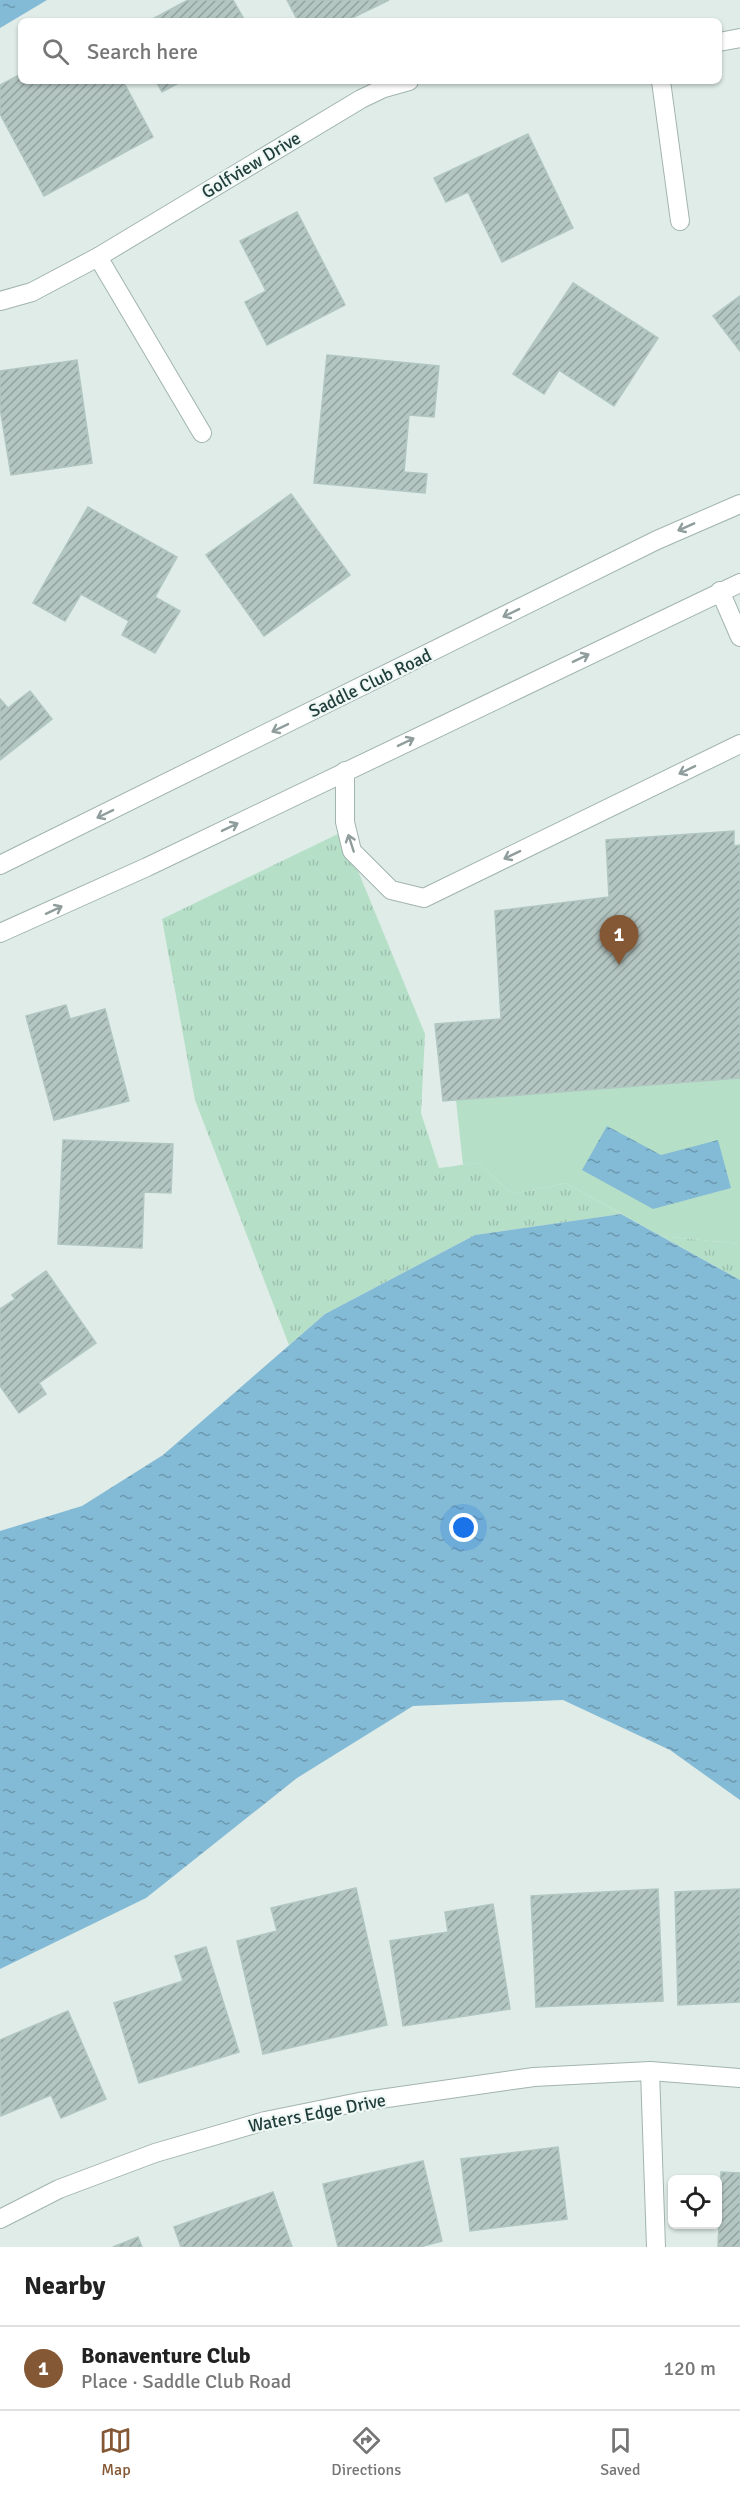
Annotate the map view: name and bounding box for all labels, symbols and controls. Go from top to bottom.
search box [18,18,722,84]
icon: search [39,35,72,68]
text: Search here [87,38,198,65]
street label: Golfview Drive [197,127,305,203]
one-way arrow [678,522,696,533]
one-way arrow [503,607,521,619]
street label: Saddle Club Road [305,644,435,722]
one-way arrow [572,651,590,663]
one-way arrow [272,722,290,734]
one-way arrow [396,736,414,748]
one-way arrow [679,764,697,776]
one-way arrow [97,808,115,820]
one-way arrow [221,820,239,832]
one-way arrow [345,834,356,853]
one-way arrow [503,849,521,861]
one-way arrow [44,904,62,916]
pin: 1 [600,916,638,965]
your location [449,1513,478,1542]
street label: Waters Edge Drive [246,2089,388,2137]
map controls [668,2175,722,2229]
button: locate [668,2175,722,2229]
text: Nearby [24,2270,105,2302]
text: Bonaventure Club [81,2342,251,2369]
text: 1 [38,2356,49,2381]
text: 120 m [663,2356,716,2381]
text: Place · Saddle Club Road [81,2369,291,2394]
tab: Map [99,2424,132,2480]
tab: Directions [331,2424,401,2480]
tab: Saved [600,2424,641,2480]

